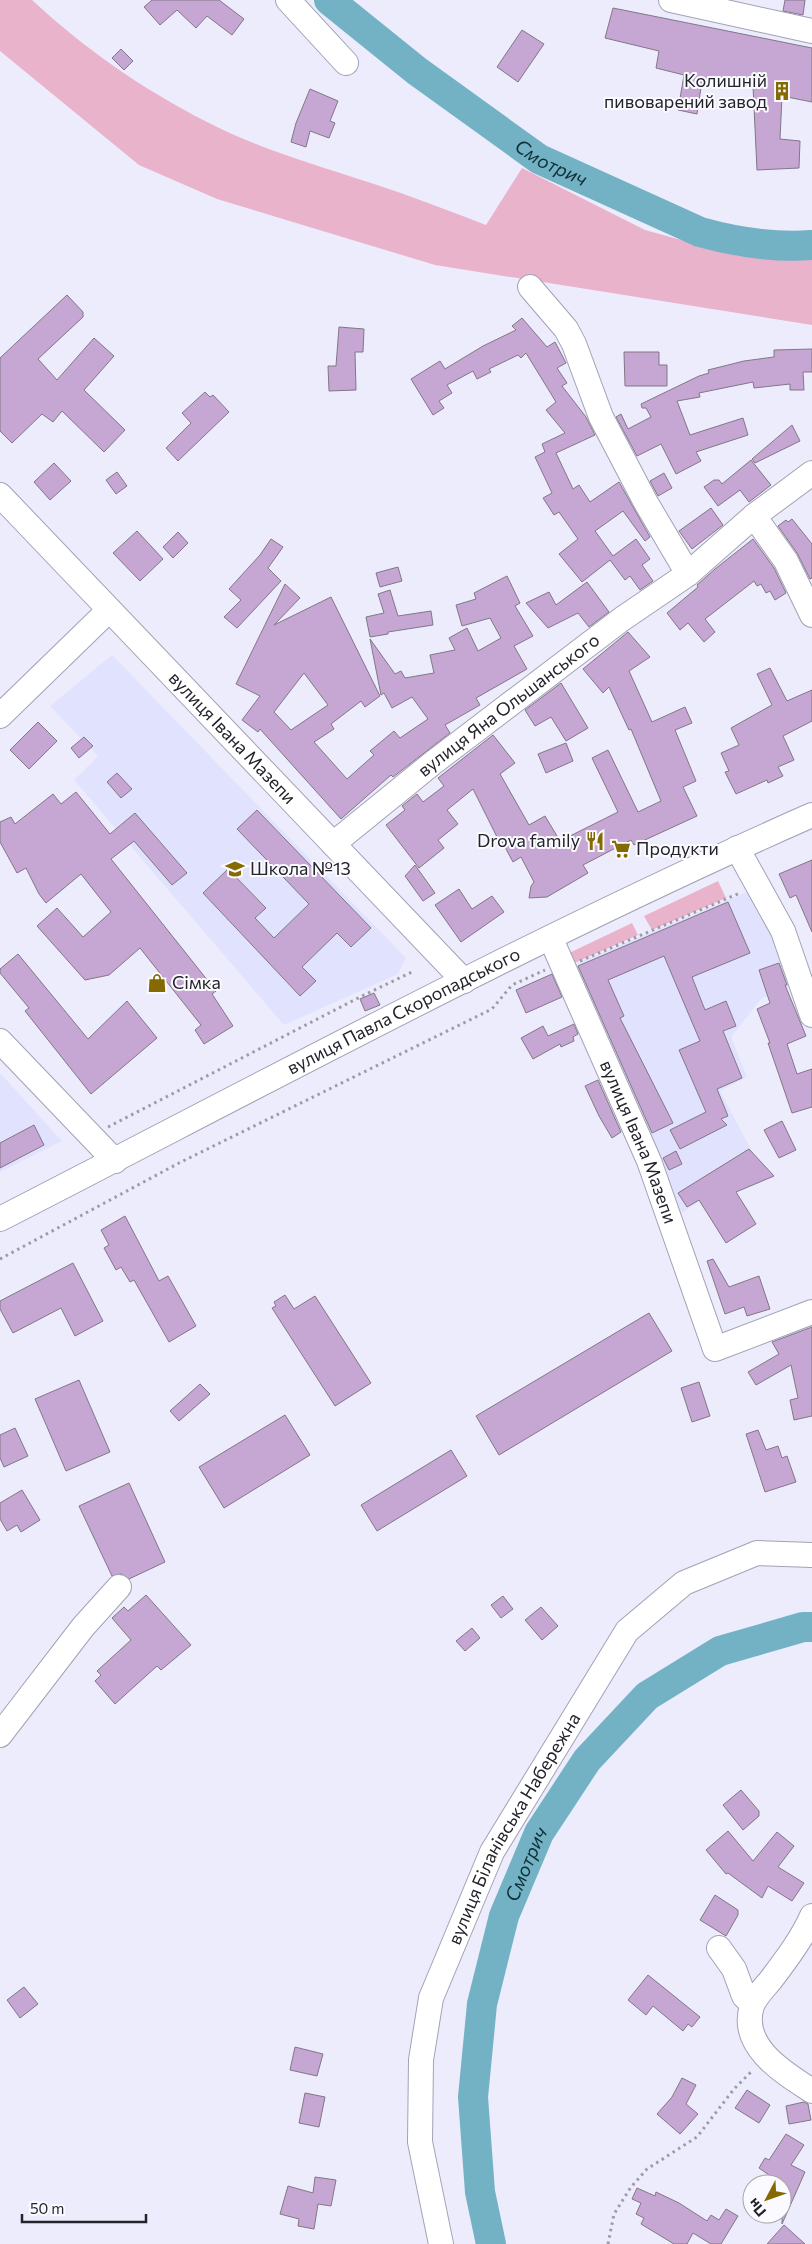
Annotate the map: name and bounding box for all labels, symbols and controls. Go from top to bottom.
place label: Колишній пивоварений завод [604,69,767,112]
building icon: Колишній пивоварений завод [771,80,793,102]
water label: Смотрич [511,134,591,190]
street label: вулиця Яна Ольшанського [413,628,603,781]
street label: вулиця Івана Мазепи [165,667,301,808]
place label: Drova family [477,829,580,851]
restaurant icon: Drova family [584,830,606,852]
place label: Продукти [636,837,719,859]
supermarket icon: Продукти [610,838,632,860]
place label: Школа №13 [250,857,351,879]
school or university icon: Школа №13 [224,858,246,880]
street label: вулиця Павла Скоропадського [283,942,523,1079]
place label: Сімка [172,971,221,993]
shop icon: Сімка [146,972,168,994]
street label: вулиця Івана Мазепи [596,1056,682,1226]
street label: вулиця Біланівська Набережна [443,1708,584,1947]
water label: Смотрич [500,1822,551,1904]
north arrow [742,2174,792,2224]
scale bar [22,2192,146,2224]
text: Пн [744,2195,769,2220]
text: 50 m [30,2199,64,2217]

